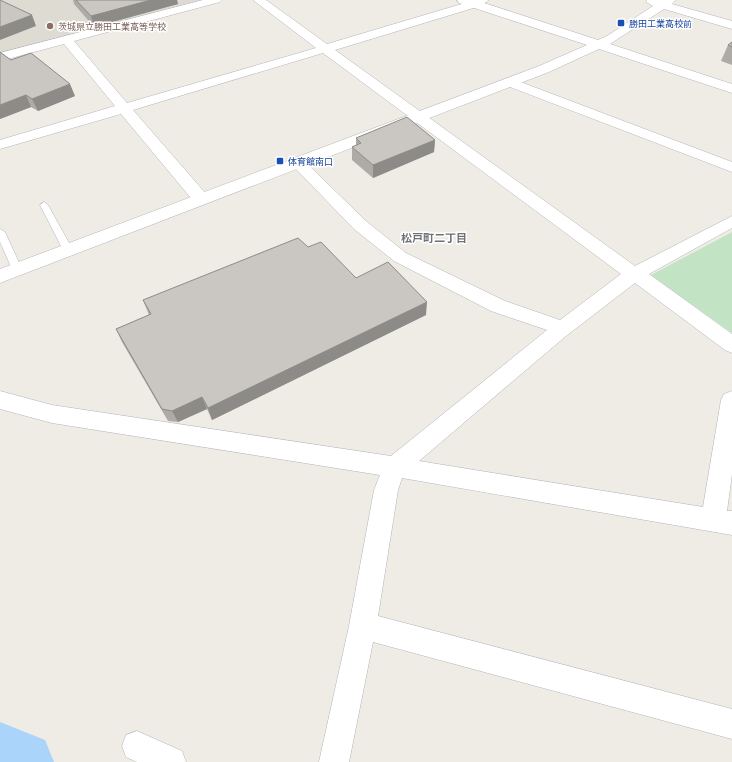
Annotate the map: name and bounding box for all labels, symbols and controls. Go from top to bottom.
place label: 勝田工業高校前 [629,17,692,30]
marker: 勝田工業高校前 [616,18,626,28]
place label: 茨城県立勝田工業高等学校 [58,20,166,33]
marker: 茨城県立勝田工業高等学校 [45,21,55,31]
place label: 体育館南口 [288,155,333,168]
marker: 体育館南口 [275,156,285,166]
district label: 松戸町二丁目 [401,230,467,245]

